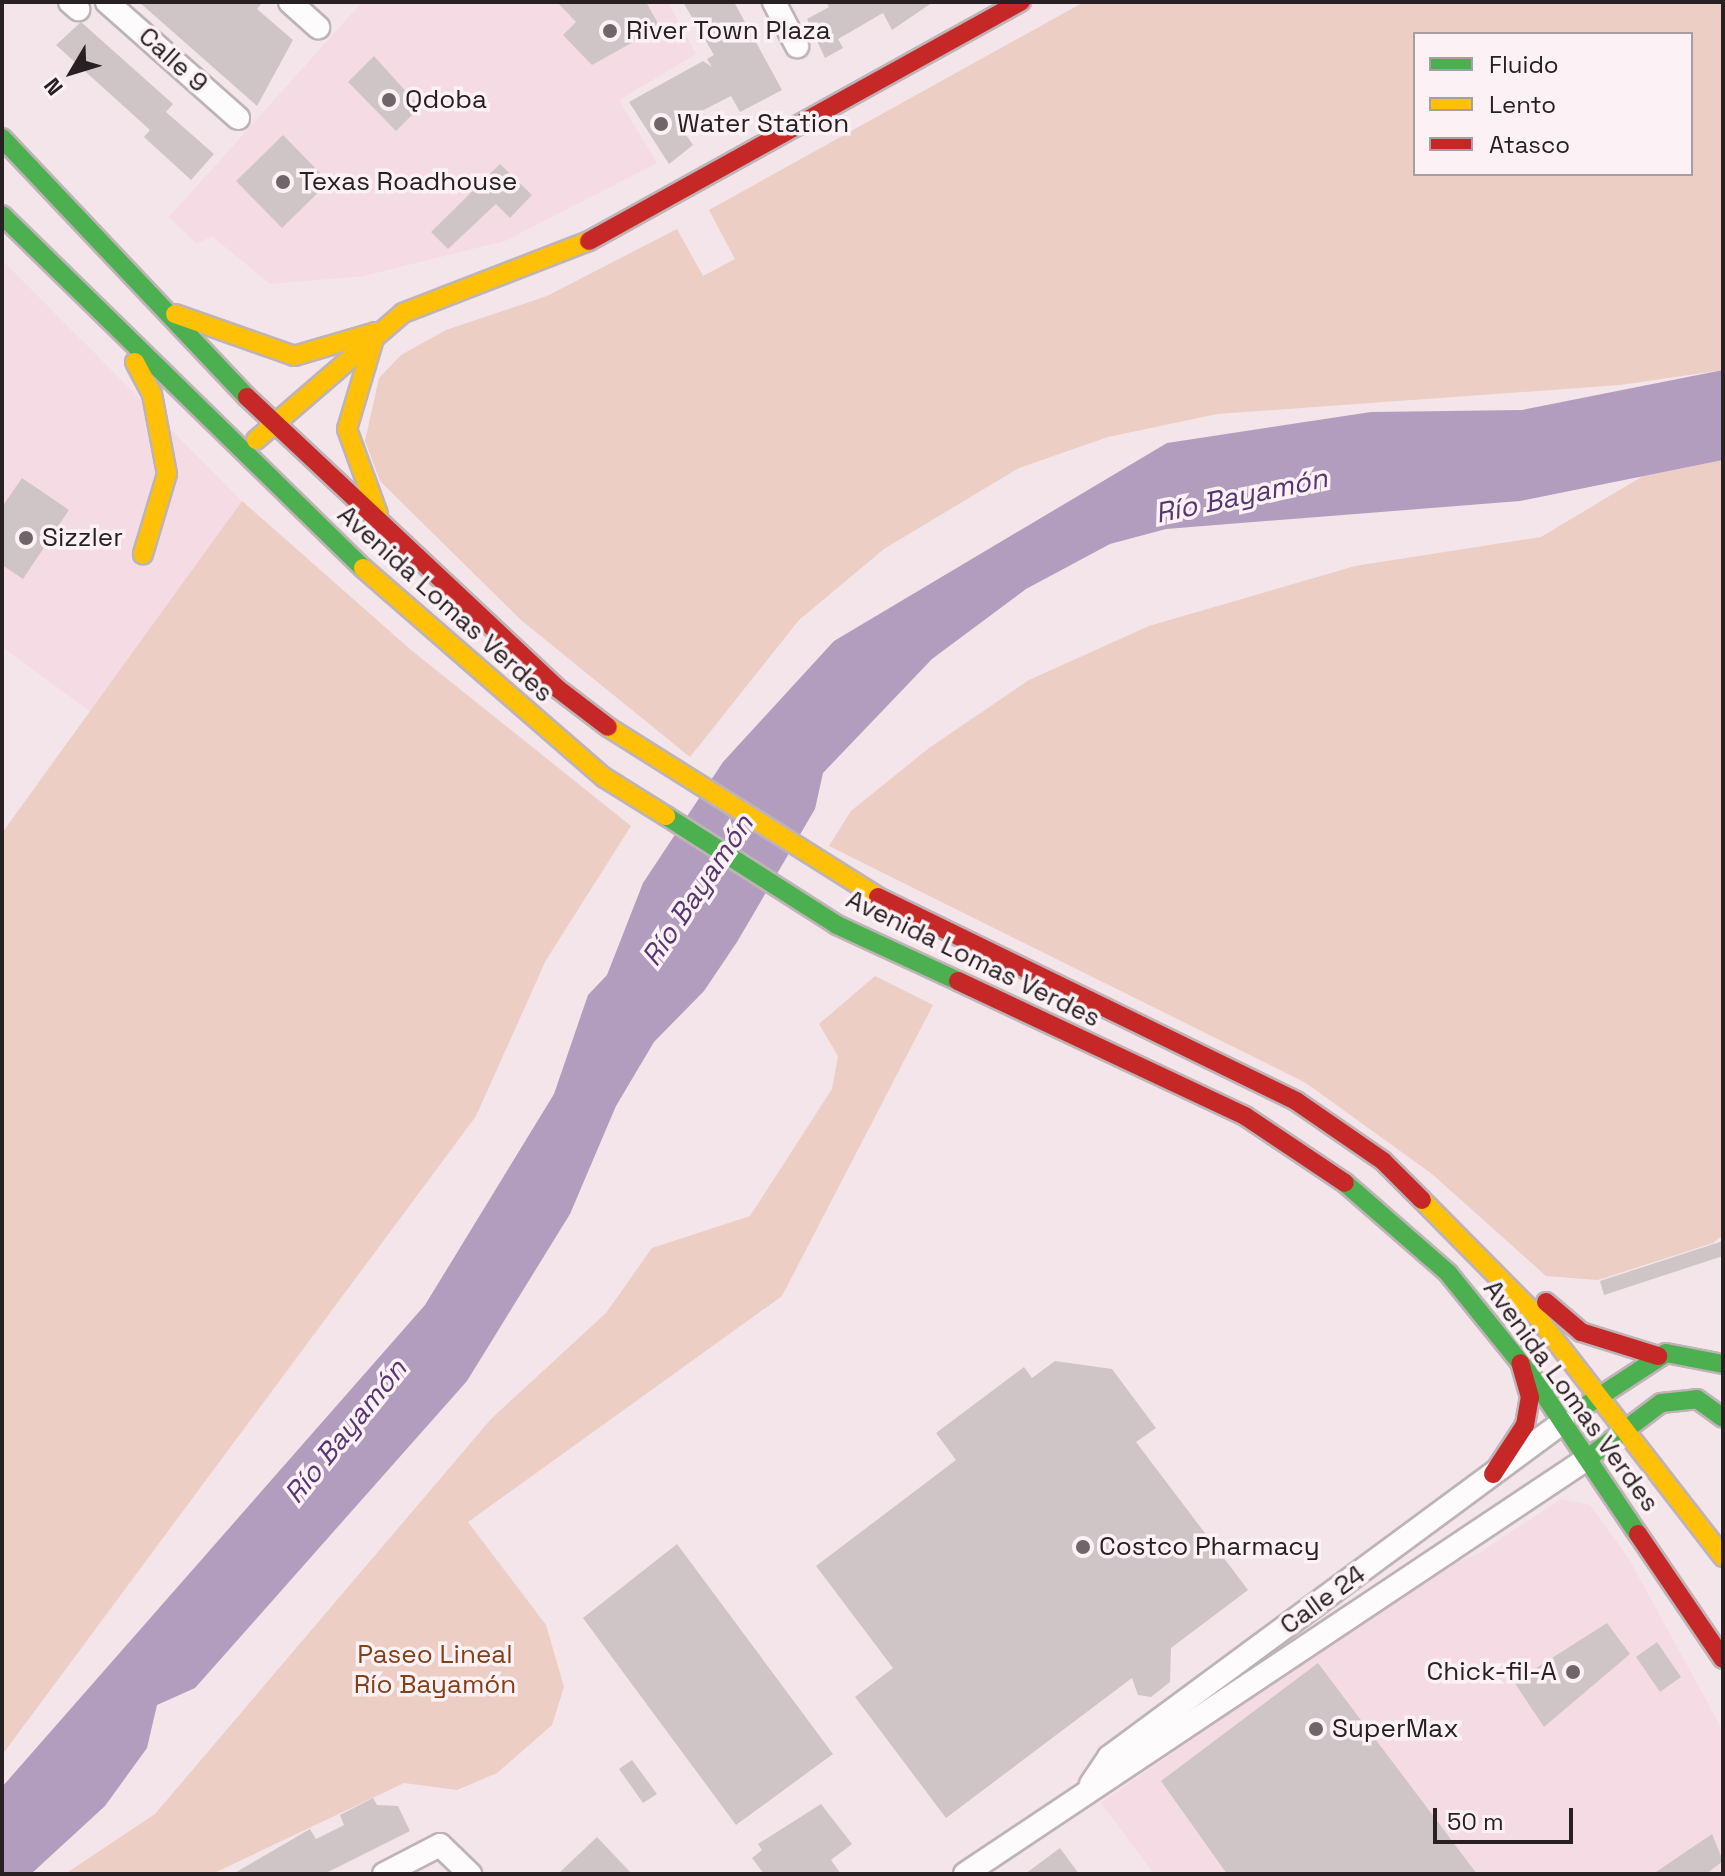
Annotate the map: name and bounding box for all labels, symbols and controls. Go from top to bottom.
place label: River Town Plaza [626,15,831,47]
street label: Calle 9 [132,21,214,99]
marker: River Town Plaza [601,22,619,40]
north arrow [32,32,112,112]
legend [1413,32,1693,176]
text: Fluido [1489,49,1559,80]
text: N [38,72,69,101]
place label: Qdoba [405,84,487,116]
text: Lento [1489,89,1556,120]
marker: Qdoba [380,91,398,109]
place label: Water Station [677,108,849,140]
marker: Water Station [652,115,670,133]
text: Atasco [1489,129,1570,160]
place label: Texas Roadhouse [299,166,517,198]
marker: Texas Roadhouse [274,173,292,191]
water label: Río Bayamón [1152,460,1330,530]
street label: Avenida Lomas Verdes [331,499,559,709]
place label: Sizzler [42,522,123,554]
marker: Sizzler [17,529,35,547]
water label: Río Bayamón [634,808,760,972]
street label: Avenida Lomas Verdes [841,884,1105,1034]
street label: Avenida Lomas Verdes [1476,1274,1666,1518]
water label: Río Bayamón [277,1352,413,1510]
place label: Costco Pharmacy [1099,1531,1320,1563]
marker: Costco Pharmacy [1074,1538,1092,1556]
street label: Calle 24 [1274,1559,1372,1641]
park label: Paseo Lineal Río Bayamón [354,1639,516,1700]
place label: Chick-fil-A [1427,1656,1557,1688]
marker: Chick-fil-A [1564,1663,1582,1681]
place label: SuperMax [1332,1713,1459,1745]
marker: SuperMax [1307,1720,1325,1738]
scale bar [1437,1792,1577,1842]
text: 50 m [1447,1806,1504,1837]

